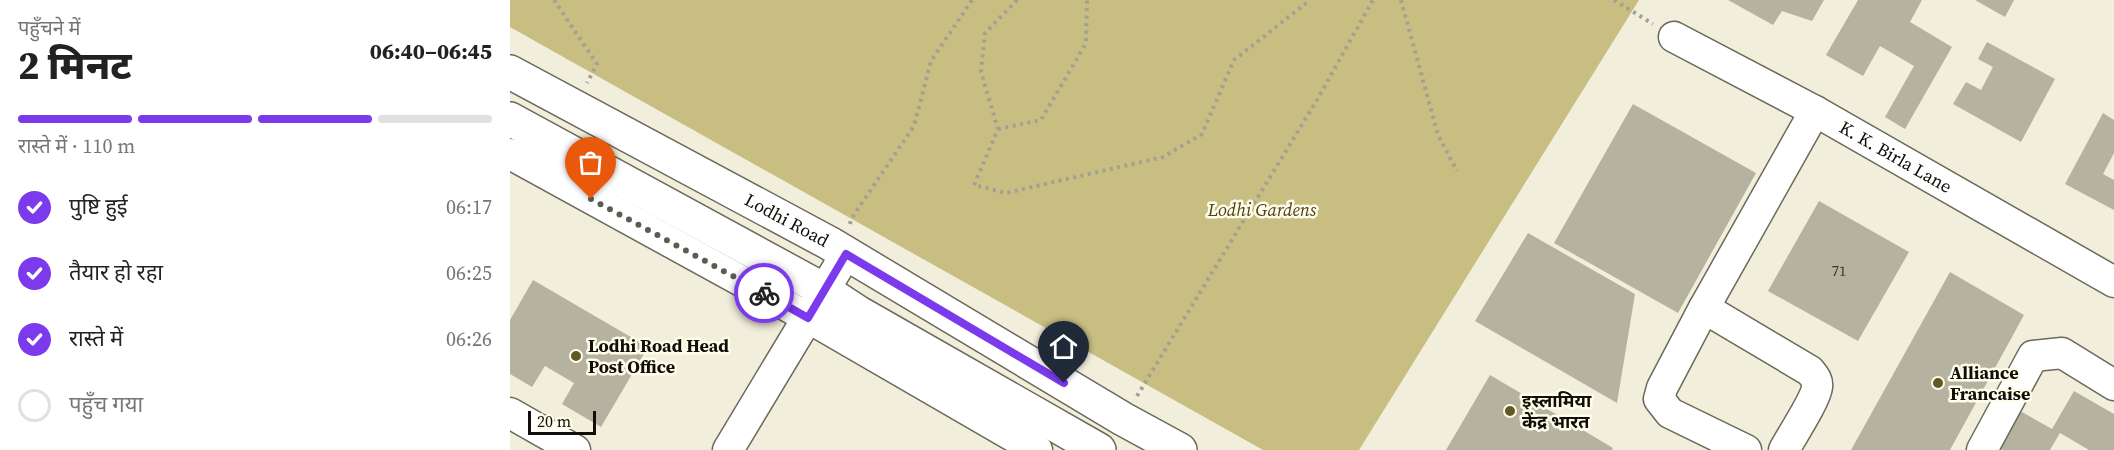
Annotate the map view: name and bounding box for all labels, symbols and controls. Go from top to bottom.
text: पहुँचने में [18,14,80,42]
text: 06:40–06:45 [370,36,492,66]
text: 2 मिनट [18,39,132,92]
street label: K. K. Birla Lane [1835,115,1957,199]
text: रास्ते में · 110 m [18,132,135,160]
pin [565,137,616,199]
icon: bag [574,146,607,179]
street label: Lodhi Road [740,187,833,253]
icon: check [18,191,51,224]
text: पुष्टि हुई [69,191,128,221]
text: 06:17 [446,193,492,221]
park label: Lodhi Gardens [1207,197,1317,222]
icon: check [18,257,51,290]
text: तैयार हो रहा [69,257,163,287]
text: 06:25 [446,259,492,287]
house number: 71 [1831,260,1847,281]
courier [734,263,794,323]
icon: bike [748,277,781,310]
pin [1038,321,1089,383]
icon: check [18,323,51,356]
text: रास्ते में [69,323,123,353]
text: 06:26 [446,325,492,353]
icon: home [1047,330,1080,363]
place label: Lodhi Road Head Post Office [588,333,729,379]
marker: Lodhi Road Head Post Office [569,349,583,363]
place label: Alliance Francaise [1950,360,2030,406]
marker: Alliance Francaise [1931,376,1945,390]
place label: इस्लामिया केंद्र भारत [1522,388,1592,434]
text: पहुँच गया [69,389,143,419]
marker: इस्लामिया केंद्र भारत [1503,404,1517,418]
scale bar [528,408,596,436]
text: 20 m [537,410,571,432]

